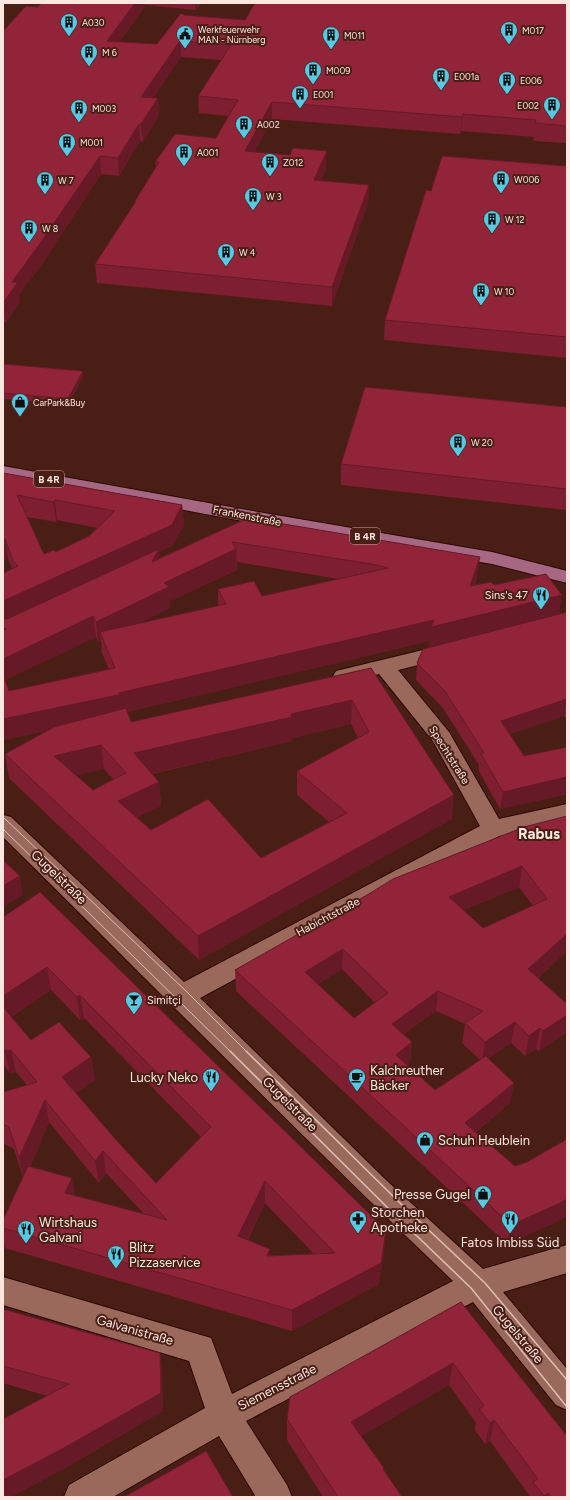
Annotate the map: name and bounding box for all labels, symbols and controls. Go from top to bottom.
building icon: A030 [59,12,79,37]
place label: A030 [82,17,105,28]
building icon: M017 [499,20,519,45]
public building icon: Werkfeuerwehr MAN - Nürnberg [175,24,195,49]
place label: Werkfeuerwehr MAN - Nürnberg [198,24,265,45]
building icon: M011 [321,25,341,50]
place label: M017 [522,25,544,36]
place label: M011 [344,30,365,41]
building icon: M 6 [79,42,99,67]
place label: M 6 [102,47,117,58]
building icon: M009 [303,60,323,85]
place label: M009 [326,65,350,76]
building icon: E001a [431,66,451,91]
building icon: E006 [497,70,517,95]
place label: E001a [454,71,480,82]
place label: E006 [520,75,542,86]
building icon: E001 [290,84,310,109]
place label: E001 [313,89,334,100]
building icon: E002 [542,95,562,120]
building icon: M003 [69,98,89,123]
place label: E002 [517,100,539,111]
place label: M003 [92,103,116,114]
building icon: A002 [234,114,254,139]
place label: A002 [257,119,280,130]
building icon: M001 [57,132,77,157]
place label: M001 [80,137,103,148]
building icon: A001 [174,142,194,167]
place label: A001 [197,147,218,158]
building icon: Z012 [260,152,280,177]
place label: Z012 [283,157,303,168]
building icon: W006 [491,169,511,194]
building icon: W 7 [35,170,55,195]
place label: W006 [514,174,539,185]
place label: W 7 [58,175,74,186]
building icon: W 3 [243,186,263,211]
place label: W 3 [266,191,282,202]
building icon: W 12 [482,209,502,234]
place label: W 12 [505,214,525,225]
building icon: W 8 [19,218,39,243]
place label: W 8 [42,223,59,234]
building icon: W 4 [216,242,236,267]
place label: W 4 [239,247,256,258]
building icon: W 10 [471,281,491,306]
place label: W 10 [494,286,515,297]
shop icon: CarPark&Buy [10,392,30,417]
place label: CarPark&Buy [33,397,86,408]
building icon: W 20 [448,432,468,457]
place label: W 20 [471,437,493,448]
road number: B 4R [34,471,64,487]
street label: Frankenstraße [212,503,282,529]
road number: B 4R [350,528,380,544]
restaurant icon: Sins's 47 [531,585,551,610]
place label: Sins's 47 [485,589,528,602]
street label: Spechtstraße [426,723,472,787]
district label: Rabus [518,825,560,843]
street label: Gugelstraße [28,847,90,907]
street label: Habichtstraße [294,895,362,939]
bar icon: Simitçi [124,990,144,1015]
place label: Simitçi [147,994,181,1007]
place label: Kalchreuther Bäcker [370,1063,445,1093]
restaurant icon: Lucky Neko [201,1067,221,1092]
cafe icon: Kalchreuther Bäcker [347,1067,367,1092]
place label: Lucky Neko [130,1070,198,1085]
street label: Gugelstraße [260,1074,320,1134]
shop icon: Schuh Heublein [415,1130,435,1155]
place label: Schuh Heublein [438,1133,530,1148]
shop icon: Presse Gugel [473,1184,493,1209]
place label: Presse Gugel [394,1187,470,1202]
place label: Storchen Apotheke [371,1205,428,1235]
pharmacy icon: Storchen Apotheke [348,1209,368,1234]
restaurant icon: Fatos Imbiss Süd [500,1209,520,1234]
place label: Wirtshaus Galvani [39,1215,97,1245]
restaurant icon: Wirtshaus Galvani [16,1219,36,1244]
place label: Fatos Imbiss Süd [461,1235,559,1250]
place label: Blitz Pizzaservice [129,1240,200,1270]
restaurant icon: Blitz Pizzaservice [106,1244,126,1269]
street label: Gugelstraße [489,1302,547,1366]
street label: Galvanistraße [95,1312,175,1348]
street label: Siemensstraße [235,1361,319,1413]

